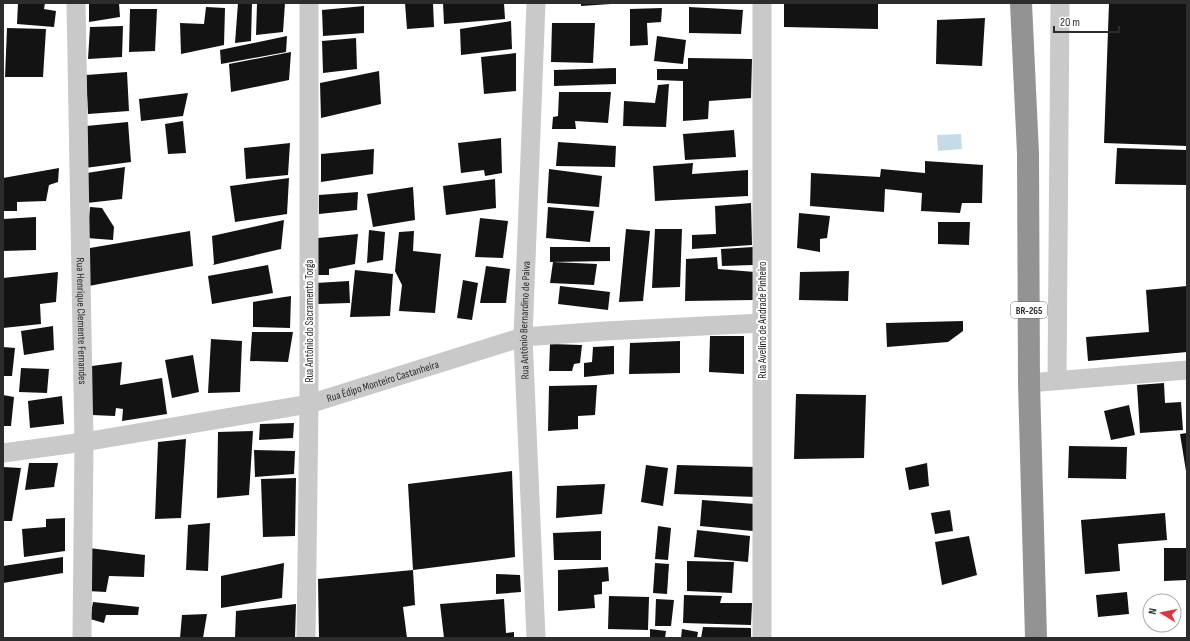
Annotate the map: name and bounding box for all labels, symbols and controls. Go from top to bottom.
scale bar [1054,8,1119,34]
text: 20 m [1060,15,1080,30]
street label: Rua Henrique Clemente Fernandes [74,257,89,385]
street label: Rua Antônio do Sacramento Torga [303,259,316,383]
street label: Rua Antônio Bernardino de Paiva [517,261,533,380]
street label: Rua Avelino de Andrade Pinheiro [756,261,769,379]
road number: BR-265 [1011,302,1047,318]
street label: Rua Édipo Monteiro Castanheira [325,358,440,405]
north arrow [1142,593,1182,633]
text: N [1146,607,1160,615]

